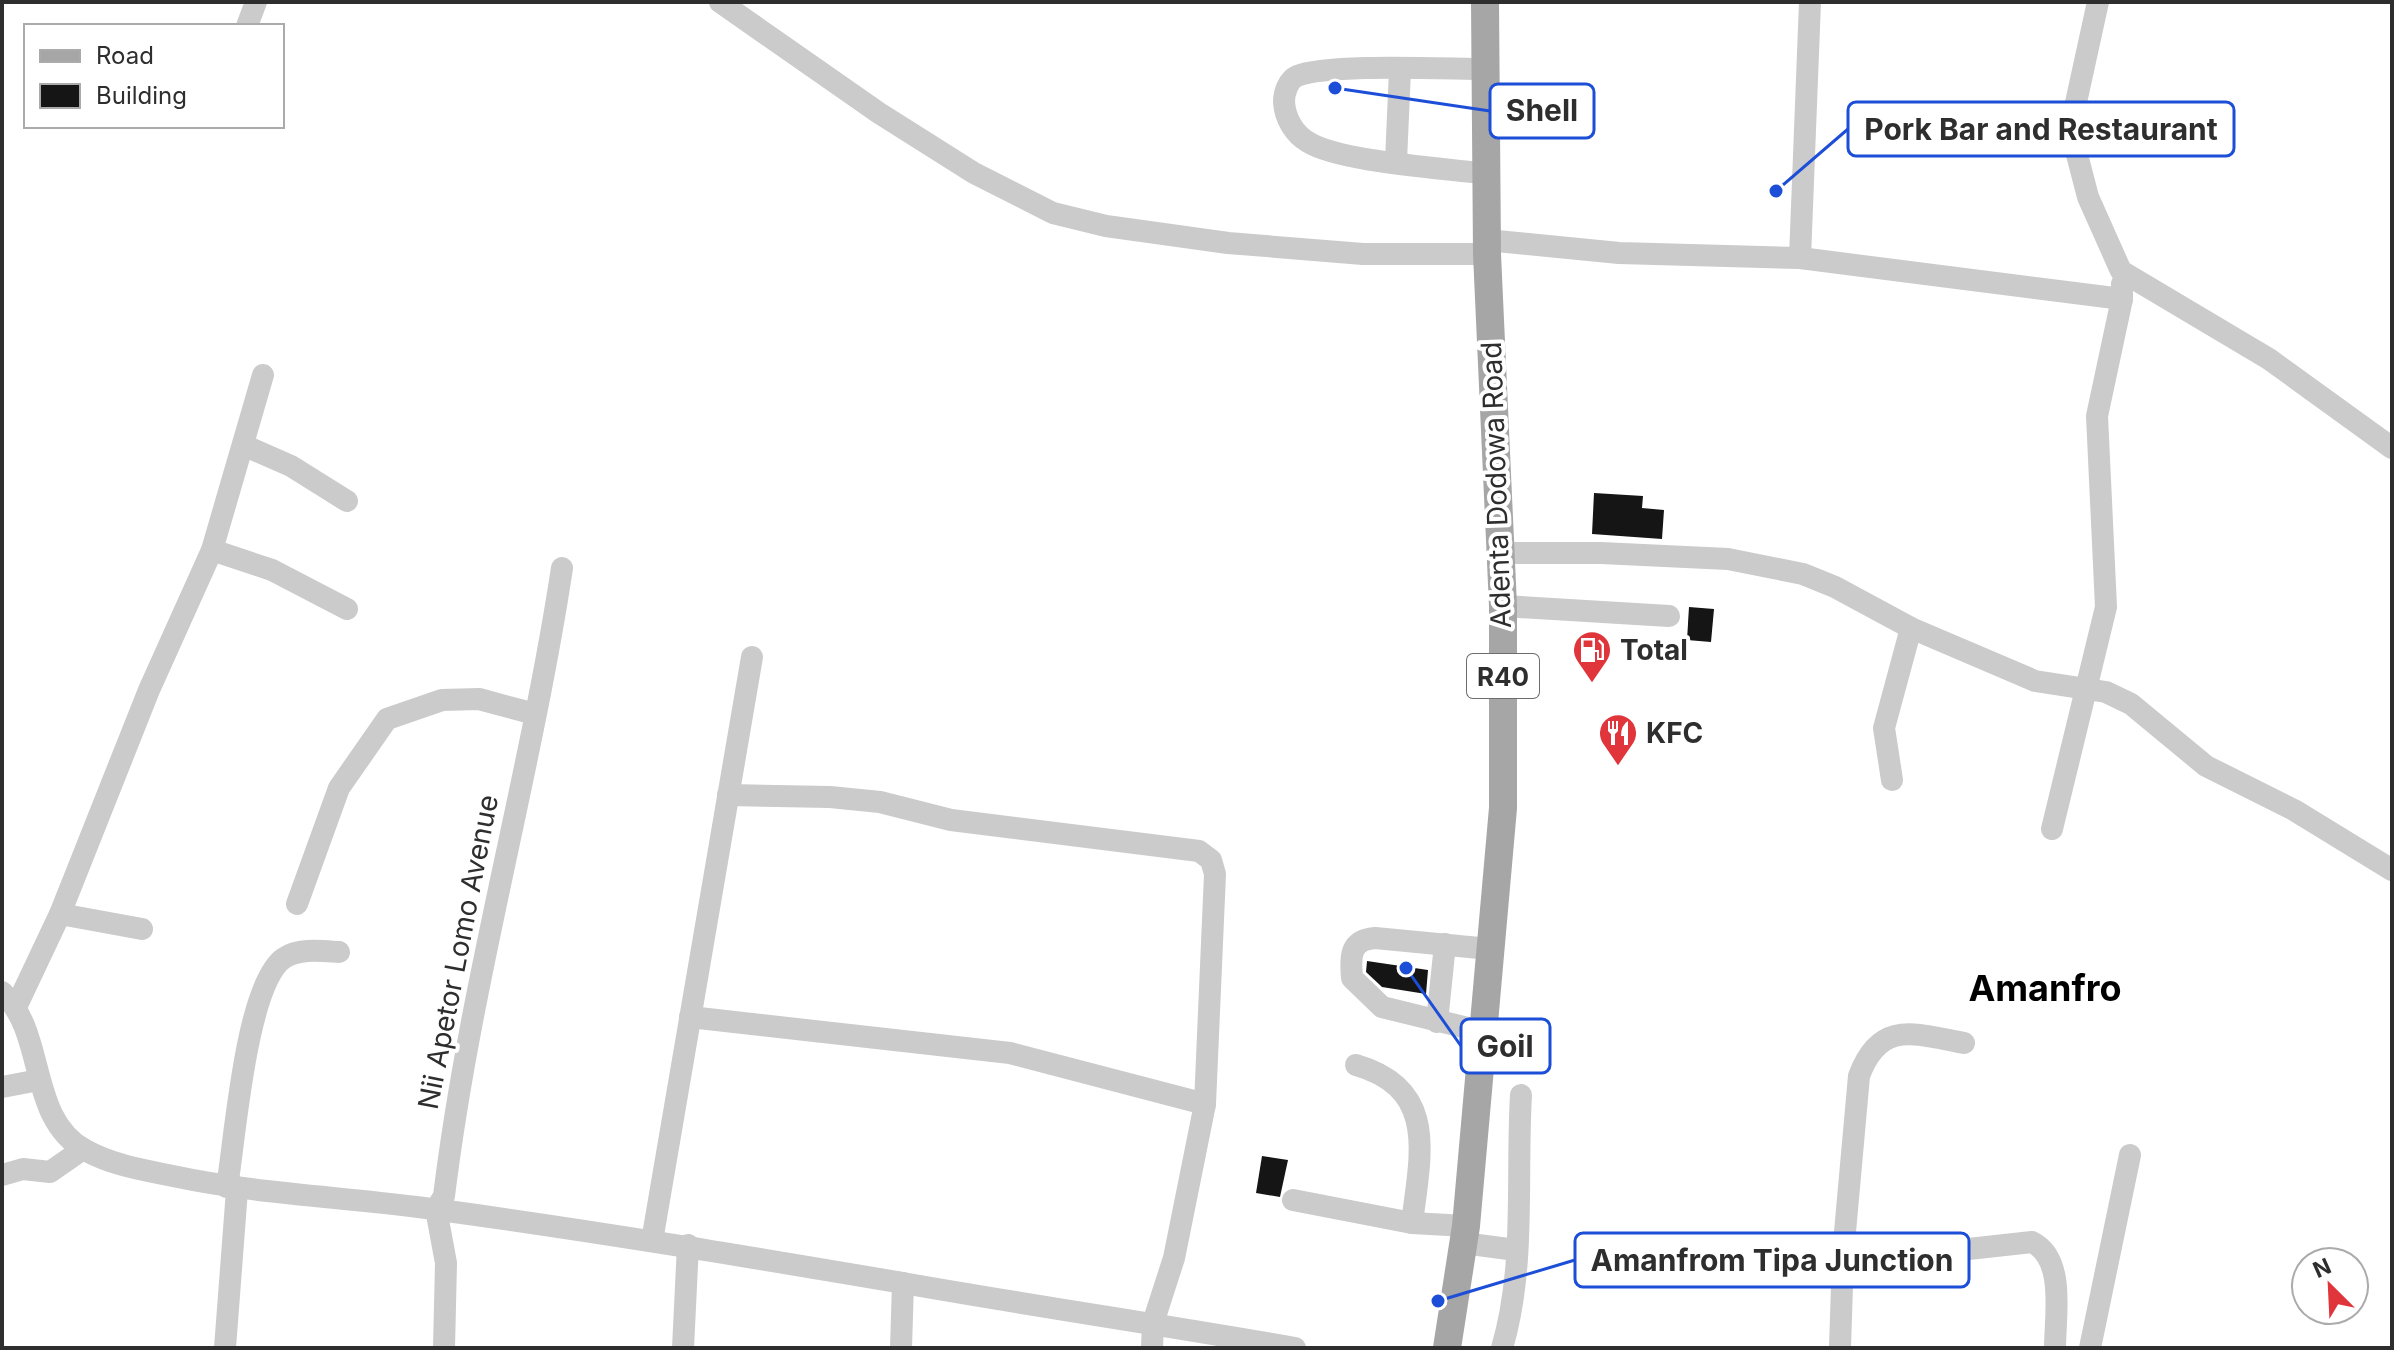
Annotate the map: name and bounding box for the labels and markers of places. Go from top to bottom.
callout: Shell [1490,84,1594,138]
callout: Pork Bar and Restaurant [1848,102,2234,156]
fuel station icon: Total [1571,629,1613,684]
place label: Total [1620,633,1688,667]
restaurant icon: KFC [1597,712,1639,767]
place label: KFC [1646,716,1703,750]
callout: Goil [1461,1019,1550,1073]
callout: Amanfrom Tipa Junction [1575,1233,1969,1287]

